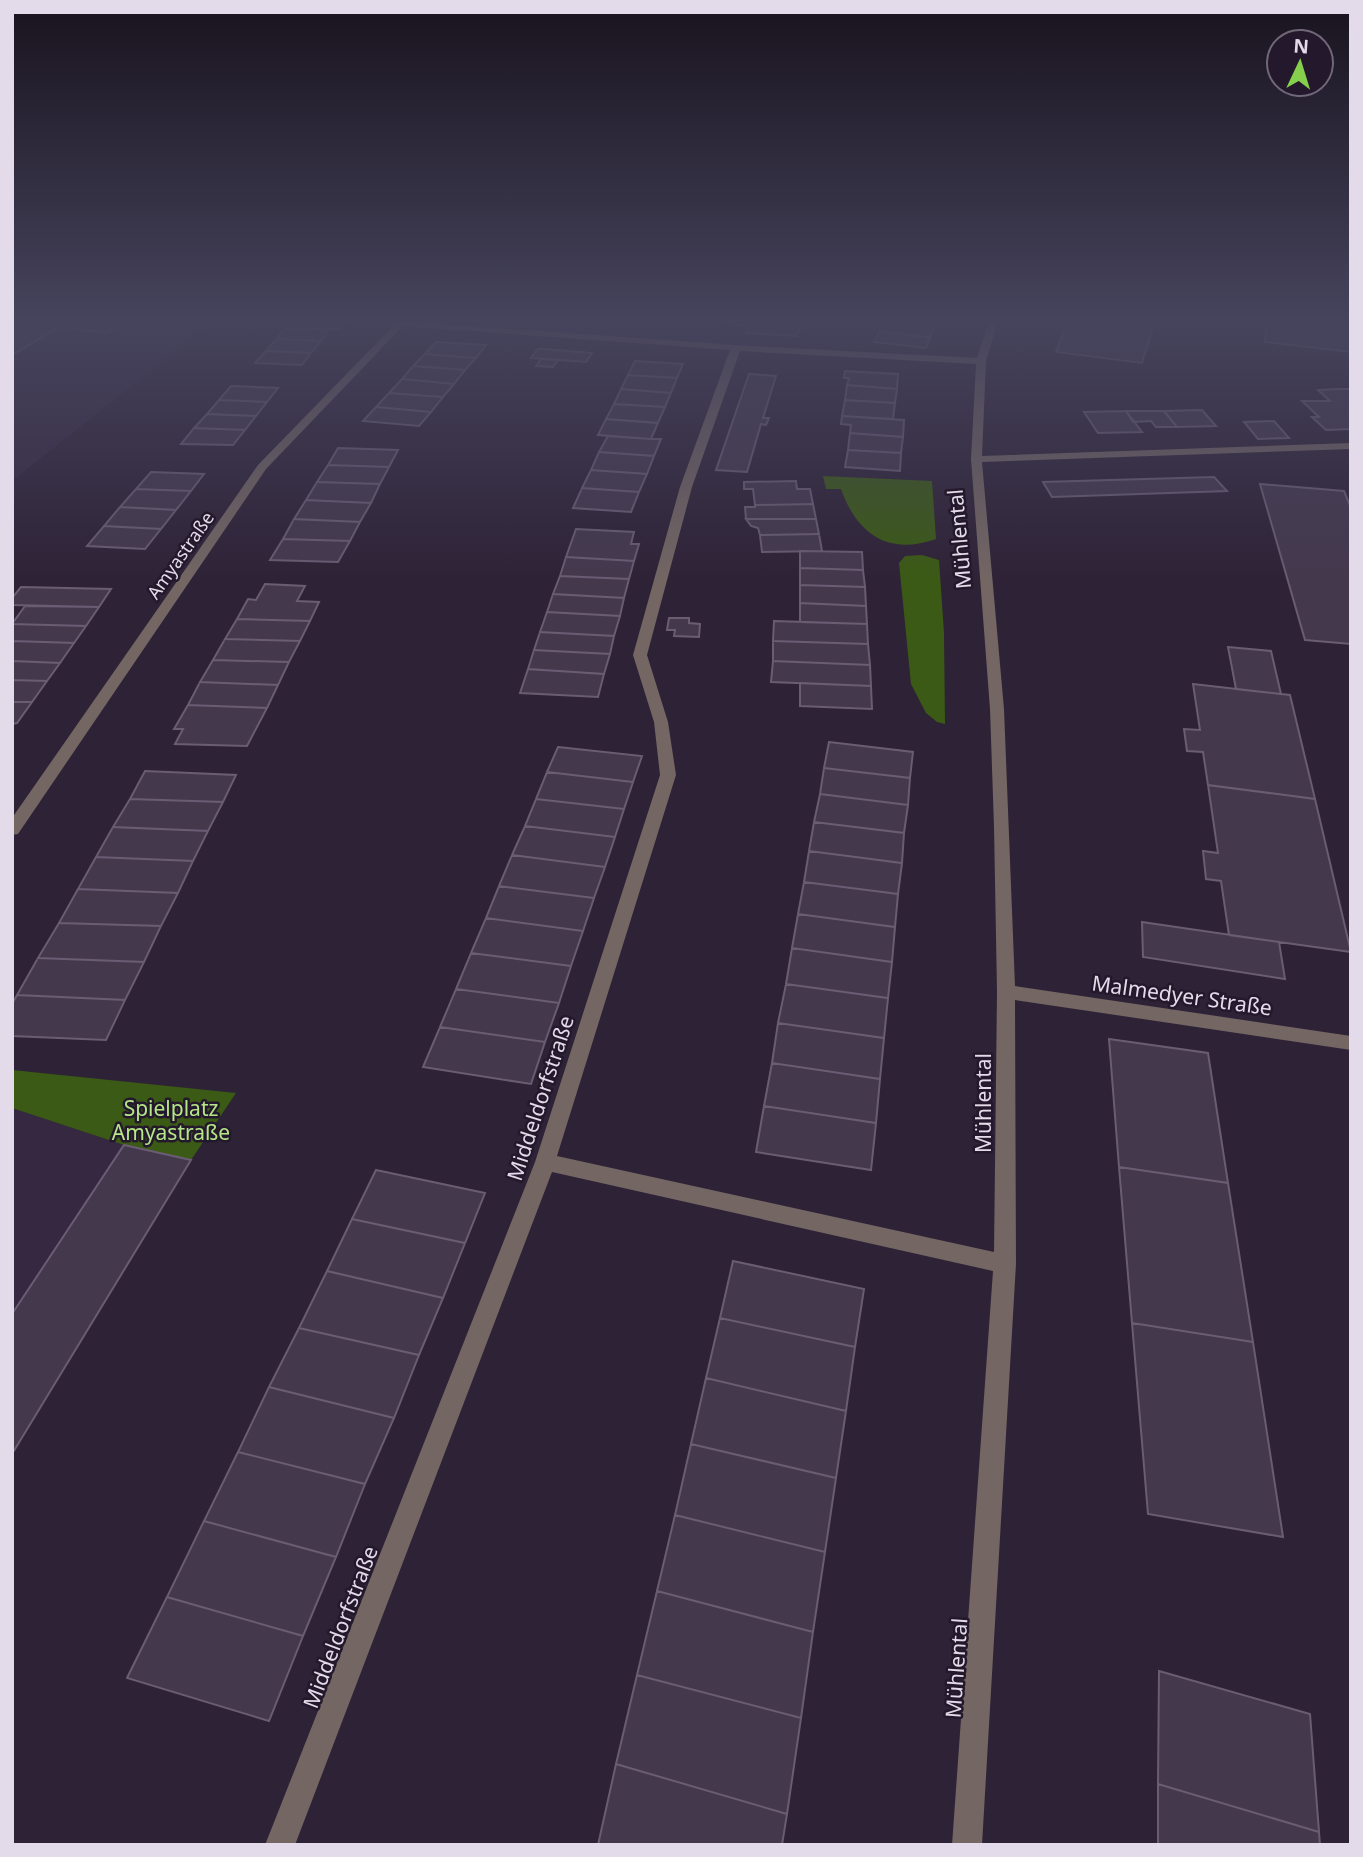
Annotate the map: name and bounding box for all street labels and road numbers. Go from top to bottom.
street label: Mühlental [941,488,977,590]
street label: Amyastraße [141,507,219,603]
street label: Malmedyer Straße [1090,969,1274,1021]
street label: Middeldorfstraße [500,1012,580,1184]
street label: Mühlental [969,1053,997,1153]
street label: Middeldorfstraße [296,1542,384,1712]
street label: Mühlental [939,1617,973,1719]

